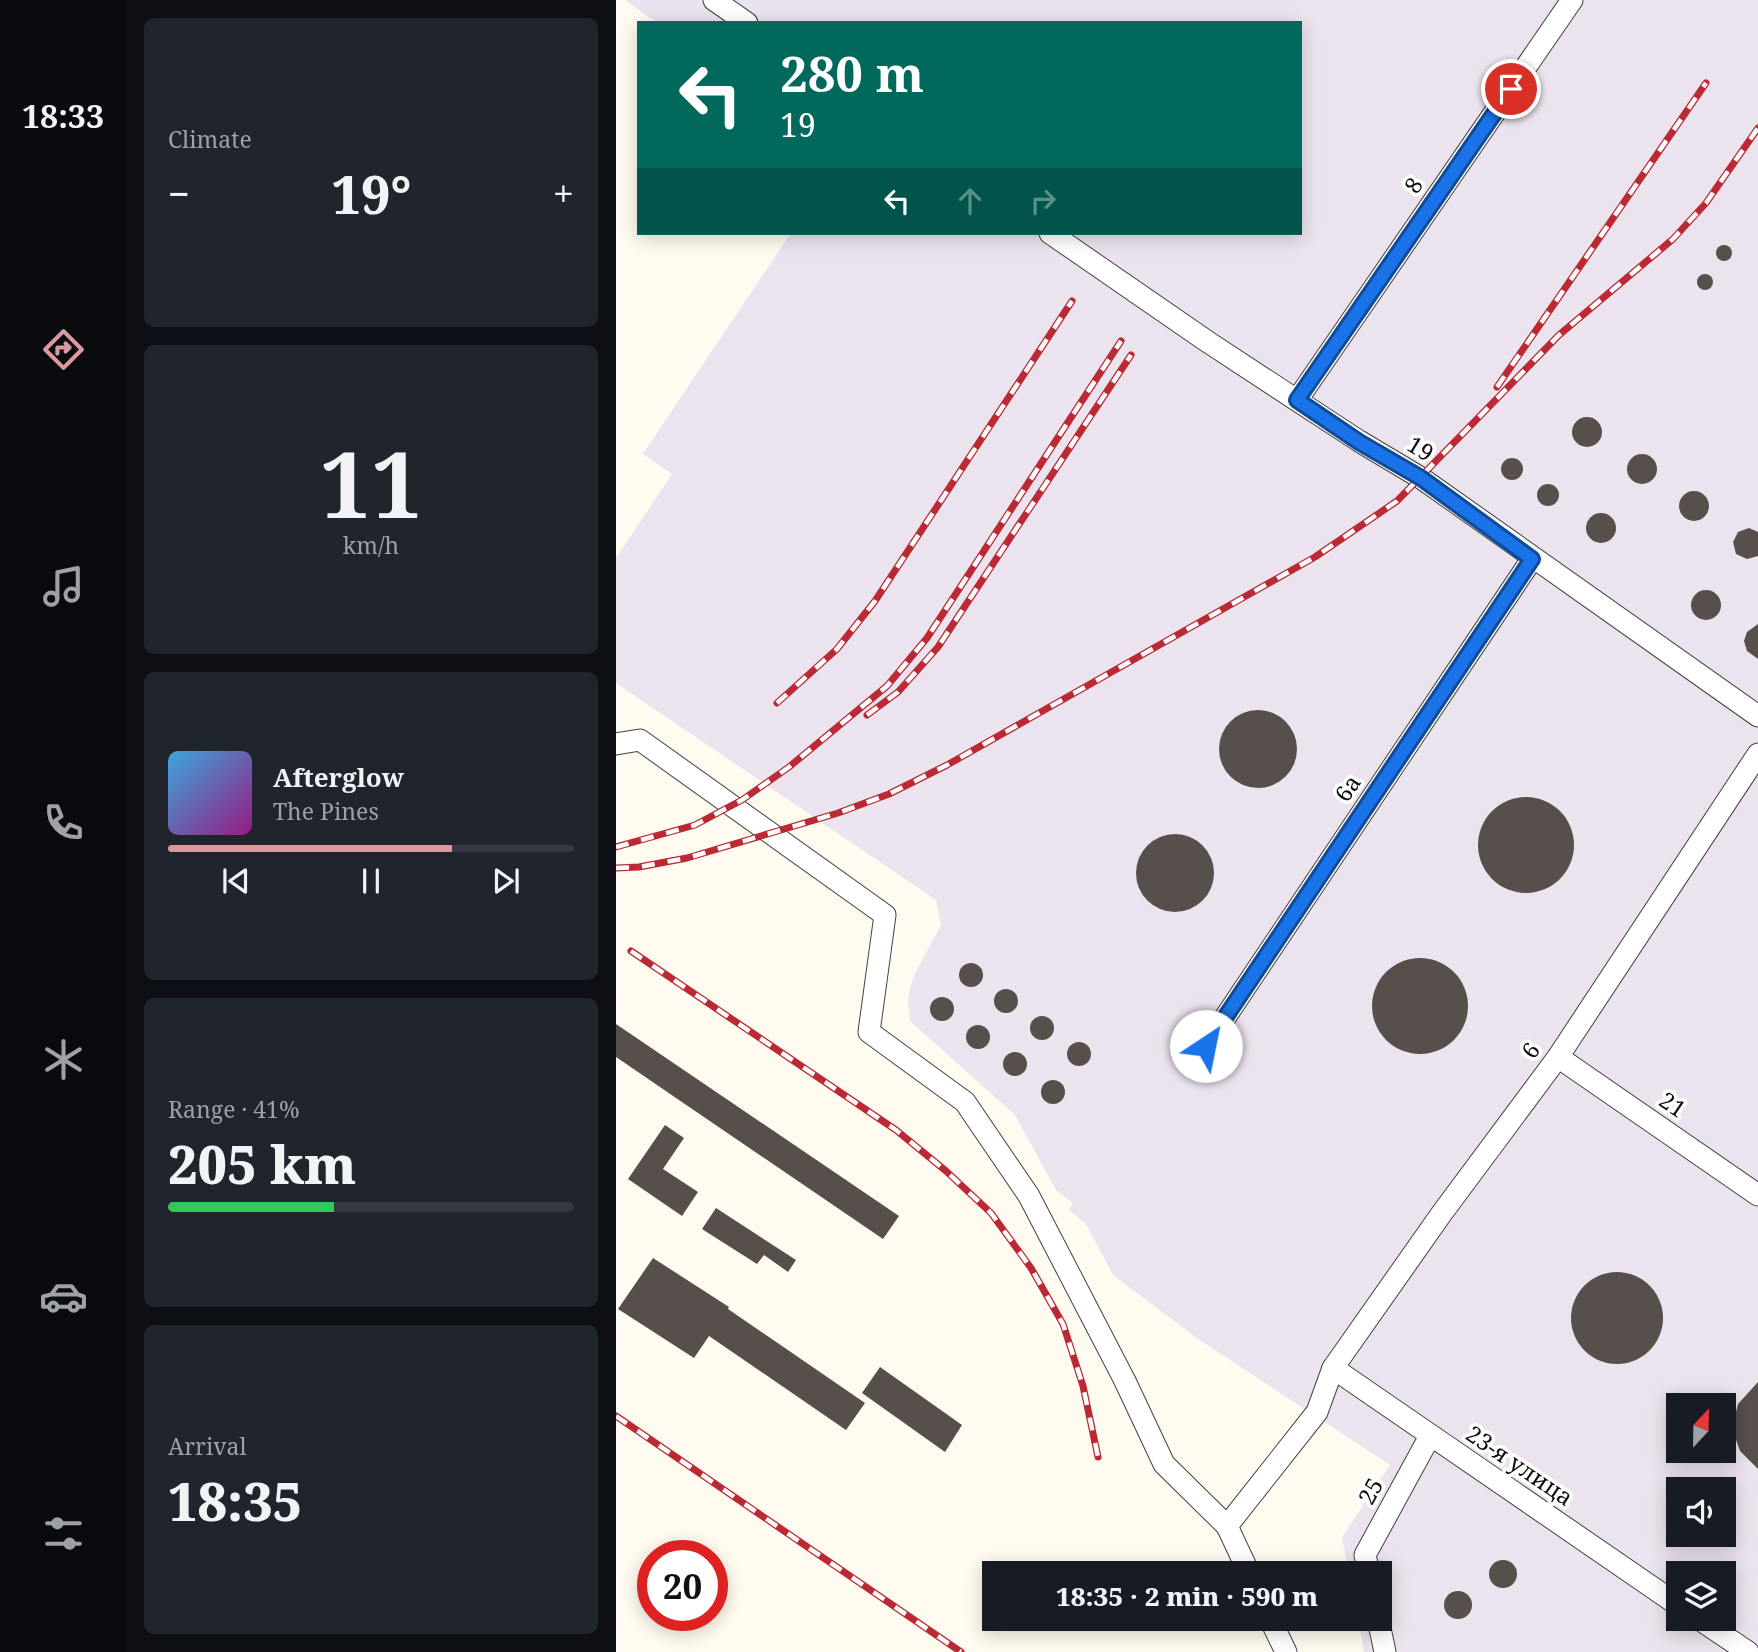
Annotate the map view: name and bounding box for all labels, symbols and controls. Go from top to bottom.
text: 280 m [780,40,924,106]
icon: left [665,49,756,140]
pin [1481,59,1541,119]
icon: arrive [1492,70,1530,108]
text: 18:33 [22,94,104,137]
text: 19 [780,103,816,146]
text: Climate [168,123,252,155]
text: 19° [331,158,411,229]
text: − [168,167,190,219]
text: + [553,167,574,219]
street label: 8 [1396,171,1430,199]
icon: left [878,182,916,220]
icon: ahead [951,182,989,220]
icon: right [1024,182,1062,220]
icon: directions [39,325,88,374]
text: 11 [320,421,422,545]
street label: 19 [1402,428,1440,468]
text: km/h [343,529,399,561]
icon: music [39,562,88,611]
text: Afterglow [273,759,404,795]
street label: 6a [1327,768,1367,808]
text: The Pines [273,795,379,827]
icon: phone [39,798,88,847]
icon: previous [217,862,255,900]
icon: pause [352,862,390,900]
icon: next [487,862,525,900]
position arrow [1169,1009,1243,1083]
icon: climate [39,1035,88,1084]
street label: 6 [1513,1035,1547,1065]
street label: 21 [1653,1084,1693,1124]
text: Range · 41% [168,1093,300,1125]
text: 205 km [168,1128,356,1199]
icon: car [39,1272,88,1321]
north arrow [1666,1393,1736,1463]
map controls [1666,1393,1736,1631]
street label: 23-я улица [1460,1417,1580,1513]
text: Arrival [168,1430,247,1462]
text: 18:35 [168,1465,302,1536]
street label: 25 [1350,1472,1390,1510]
button: sound [1666,1477,1736,1547]
icon: filters [39,1509,88,1558]
speed limit sign: 20 [637,1540,728,1631]
button: layers [1666,1561,1736,1631]
text: 18:35 · 2 min · 590 m [1056,1578,1318,1614]

